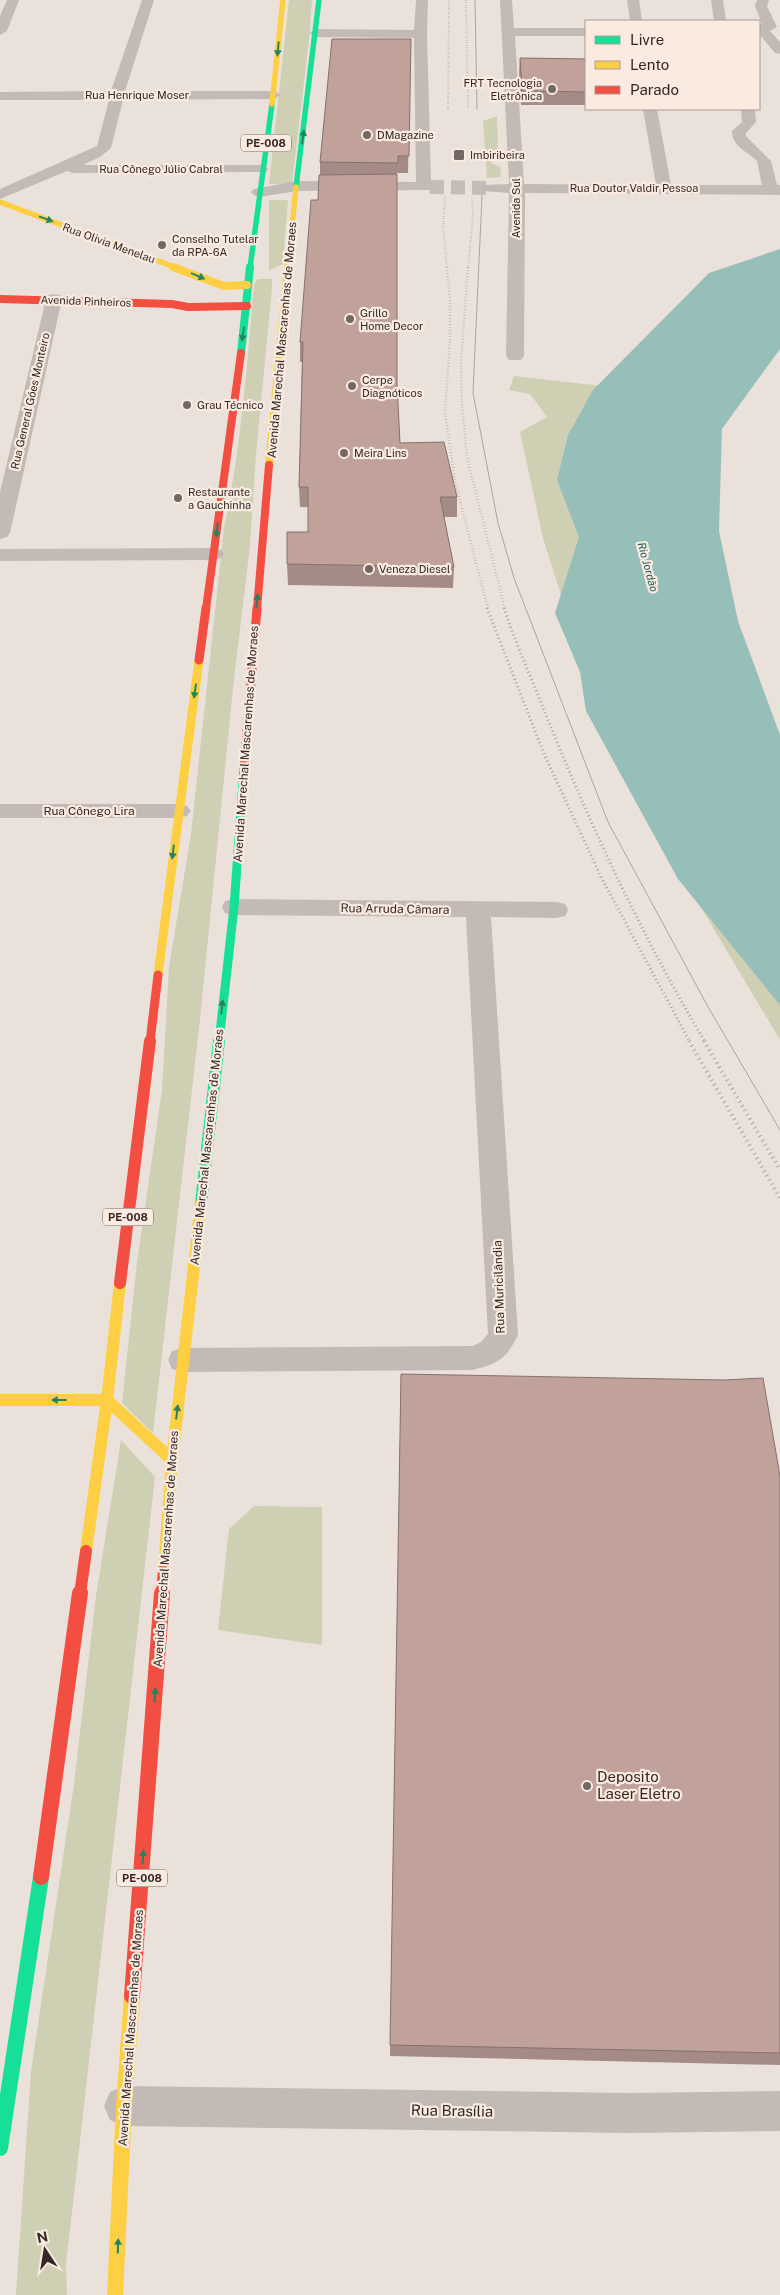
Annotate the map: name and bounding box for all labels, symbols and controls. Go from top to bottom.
legend [585,20,760,110]
text: Livre [630,31,664,48]
one-way arrow [274,41,282,57]
text: Lento [630,56,669,73]
place label: FRT Tecnologia Eletrônica [464,77,542,102]
text: Parado [630,81,679,98]
marker: FRT Tecnologia Eletrônica [546,83,558,95]
street label: Rua Henrique Moser [85,89,189,101]
one-way arrow [299,129,307,145]
marker: DMagazine [361,129,373,141]
place label: DMagazine [377,129,434,141]
road number: PE-008 [241,134,291,152]
marker: Imbiribeira [452,148,466,162]
place label: Imbiribeira [470,149,525,161]
street label: Rua Cônego Júlio Cabral [99,163,223,175]
street label: Avenida Sul [510,178,522,238]
street label: Rua Doutor Valdir Pessoa [570,182,698,194]
one-way arrow [38,216,53,223]
street label: Rua Olivia Menelau [61,221,157,265]
street label: Avenida Marechal Mascarenhas de Moraes [265,221,299,459]
place label: Conselho Tutelar da RPA-6A [172,233,259,258]
marker: Conselho Tutelar da RPA-6A [156,239,168,251]
one-way arrow [191,273,205,281]
street label: Avenida Pinheiros [40,293,132,309]
place label: Grillo Home Decor [360,307,423,332]
marker: Grillo Home Decor [344,313,356,325]
one-way arrow [239,326,247,342]
street label: Rua General Góes Monteiro [8,332,52,470]
place label: Cerpe Diagnóticos [362,374,423,399]
marker: Cerpe Diagnóticos [346,380,358,392]
marker: Grau Técnico [181,399,193,411]
place label: Grau Técnico [197,399,263,411]
marker: Meira Lins [338,447,350,459]
place label: Meira Lins [354,447,407,459]
place label: Restaurante a Gauchinha [188,486,251,511]
marker: Restaurante a Gauchinha [172,492,184,504]
one-way arrow [213,522,221,538]
water label: Rio Jordão [636,541,660,593]
marker: Veneza Diesel [363,563,375,575]
place label: Veneza Diesel [379,563,450,575]
one-way arrow [253,593,261,609]
street label: Avenida Marechal Mascarenhas de Moraes [231,625,261,863]
one-way arrow [191,683,199,699]
street label: Rua Cônego Lira [43,804,135,818]
one-way arrow [169,844,177,860]
street label: Rua Arruda Câmara [340,901,450,917]
one-way arrow [218,999,226,1015]
street label: Avenida Marechal Mascarenhas de Moraes [188,1028,226,1266]
road number: PE-008 [103,1208,153,1226]
street label: Rua Muricilândia [490,1240,508,1334]
one-way arrow [50,1396,66,1404]
one-way arrow [173,1404,181,1420]
street label: Avenida Marechal Mascarenhas de Moraes [151,1430,181,1668]
one-way arrow [152,1687,160,1703]
place label: Deposito Laser Eletro [597,1768,681,1802]
marker: Deposito Laser Eletro [581,1780,593,1792]
one-way arrow [139,1849,147,1865]
road number: PE-008 [117,1870,167,1886]
street label: Avenida Marechal Mascarenhas de Moraes [116,1909,146,2147]
street label: Rua Brasília [411,2101,493,2120]
north arrow [20,2225,70,2275]
text: N [35,2228,49,2246]
one-way arrow [114,2238,122,2254]

